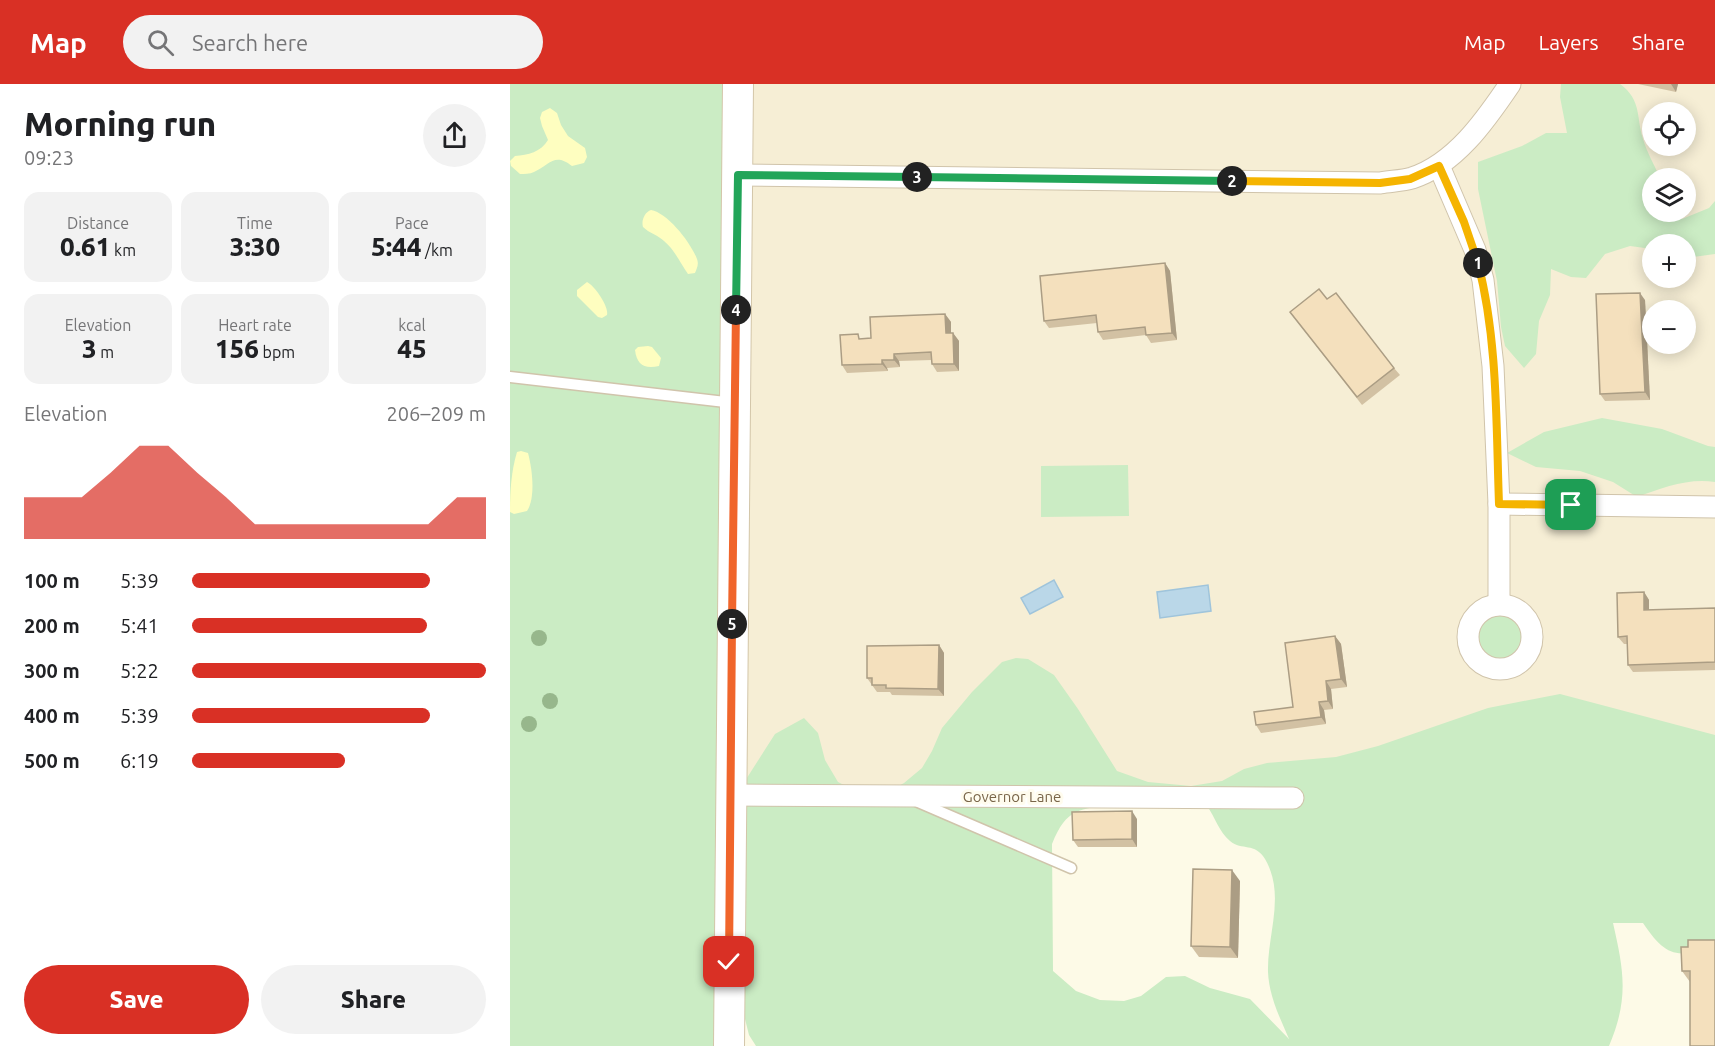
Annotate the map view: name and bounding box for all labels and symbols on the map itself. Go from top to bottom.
pin: 3 [902,162,932,192]
pin: 2 [1217,166,1247,196]
pin: 1 [1463,248,1493,278]
pin: 4 [721,295,751,325]
pin [1545,479,1596,530]
pin: 5 [717,609,747,639]
street label: Governor Lane [963,788,1061,805]
pin [703,936,754,987]

